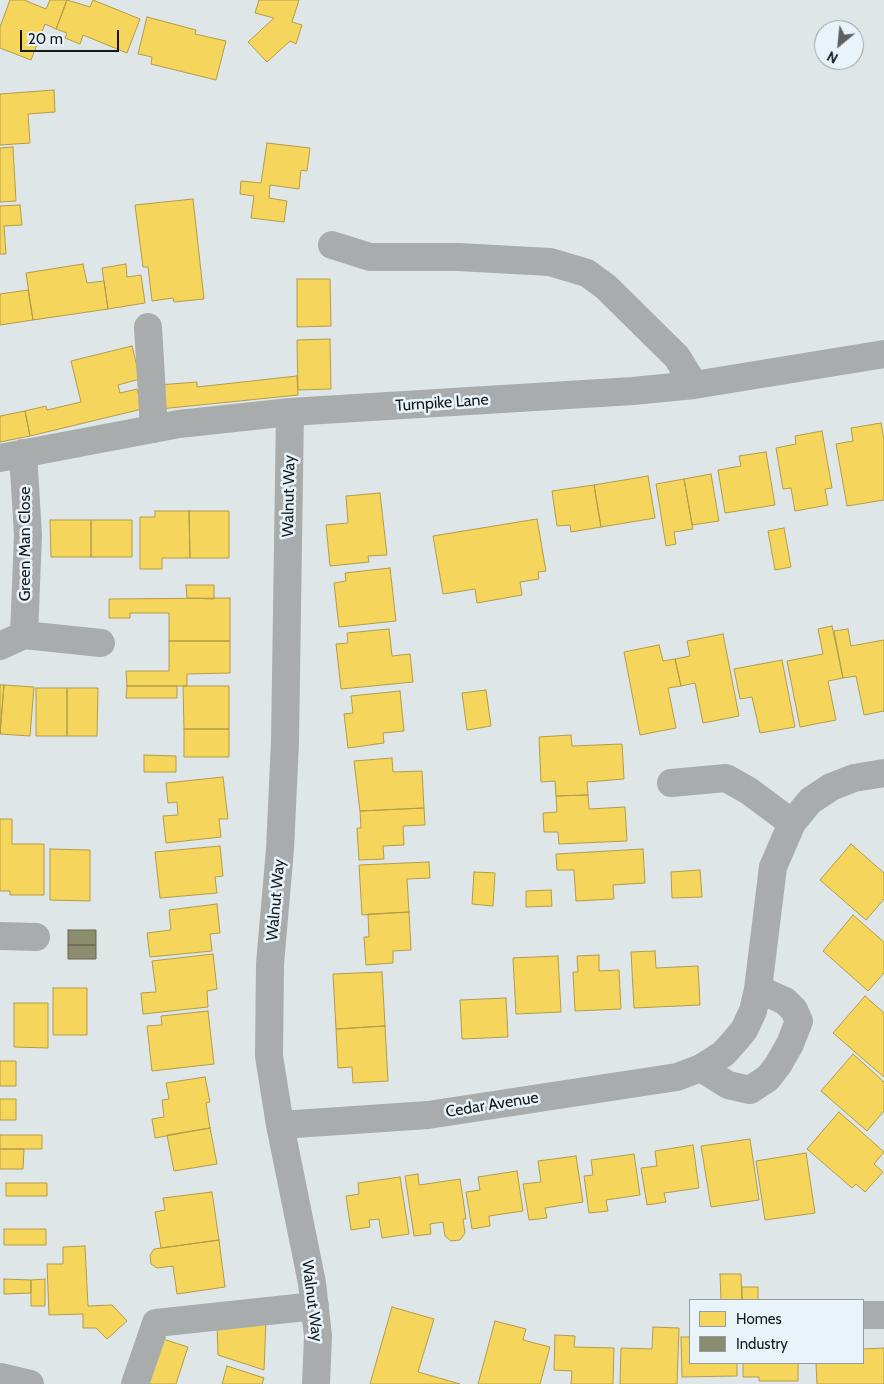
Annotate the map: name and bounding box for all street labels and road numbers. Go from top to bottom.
street label: Turnpike Lane [395,390,489,416]
street label: Walnut Way [279,455,299,537]
street label: Green Man Close [15,487,35,601]
street label: Walnut Way [263,858,289,942]
street label: Cedar Avenue [444,1088,540,1122]
street label: Walnut Way [297,1259,327,1343]

